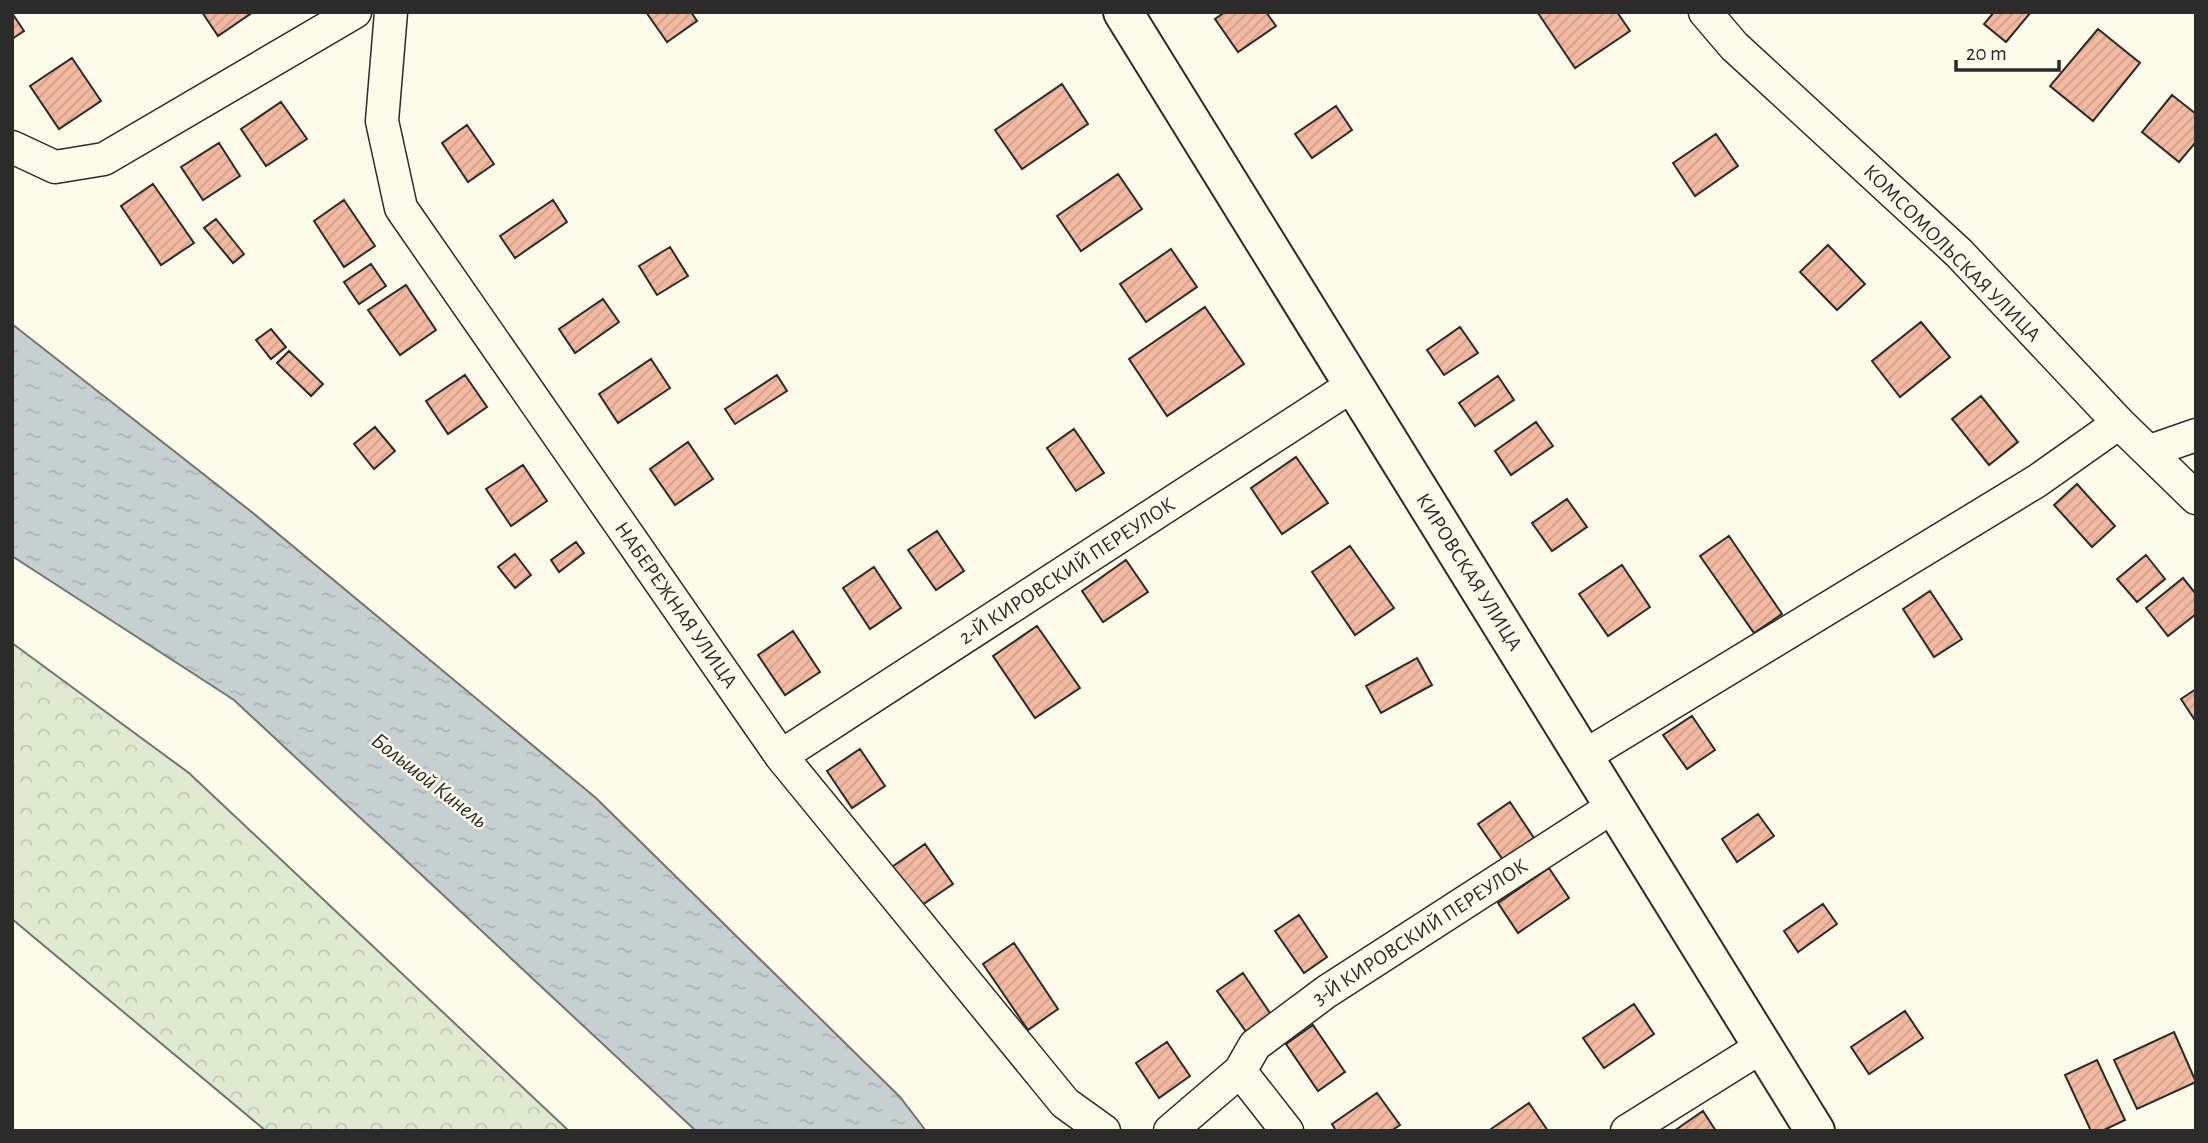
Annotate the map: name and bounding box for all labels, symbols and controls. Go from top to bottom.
scale bar [1956,28,2059,72]
text: 20 m [1966,43,2007,64]
street label: КОМСОМОЛЬСКАЯ УЛИЦА [1859,160,2045,346]
street label: КИРОВСКАЯ УЛИЦА [1412,490,1526,654]
street label: 2-Й КИРОВСКИЙ ПЕРЕУЛОК [955,493,1178,648]
street label: НАБЕРЕЖНАЯ УЛИЦА [611,518,741,692]
water label: Большой Кинель [367,729,491,833]
street label: 3-Й КИРОВСКИЙ ПЕРЕУЛОК [1308,854,1531,1009]

